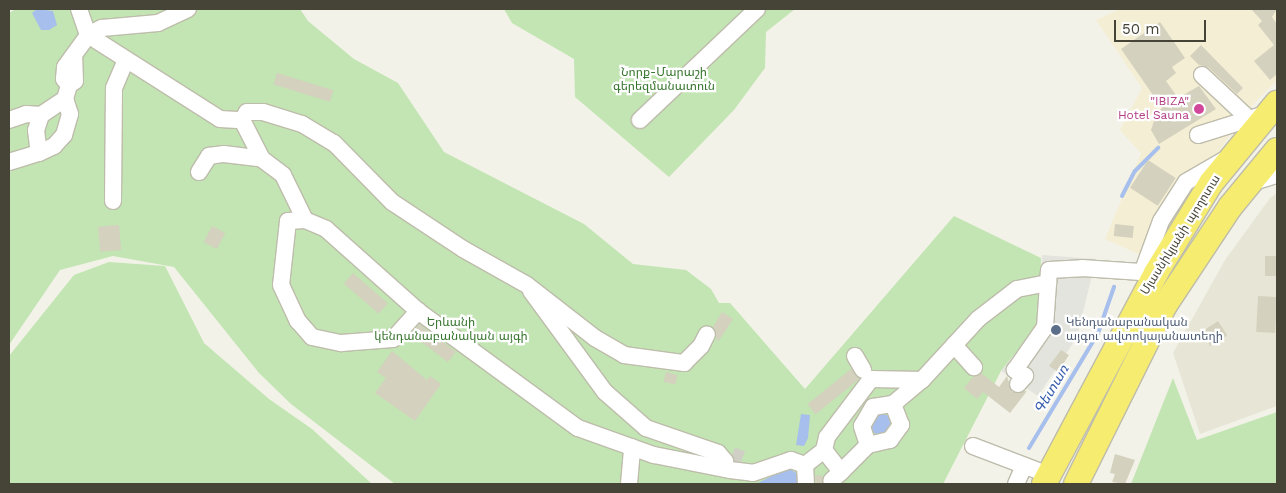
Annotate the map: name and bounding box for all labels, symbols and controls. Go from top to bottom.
scale bar [1116,10,1208,42]
text: 50 m [1122,20,1159,38]
park label: Նորք-Մարաշի գերեզմանատուն [613,66,715,94]
place label: "IBIZA" Hotel Sauna [1117,95,1189,123]
marker: "IBIZA" Hotel Sauna [1193,103,1205,115]
street label: Մյասնիկյանի պողոտա [1138,172,1224,298]
park label: Երևանի կենդանաբանական այգի [374,316,528,344]
place label: Կենդանաբանական այգու ավտոկայանատեղի [1066,316,1223,344]
marker: Կենդանաբանական այգու ավտոկայանատեղի [1050,324,1062,336]
water label: Գետառ [1030,362,1072,416]

